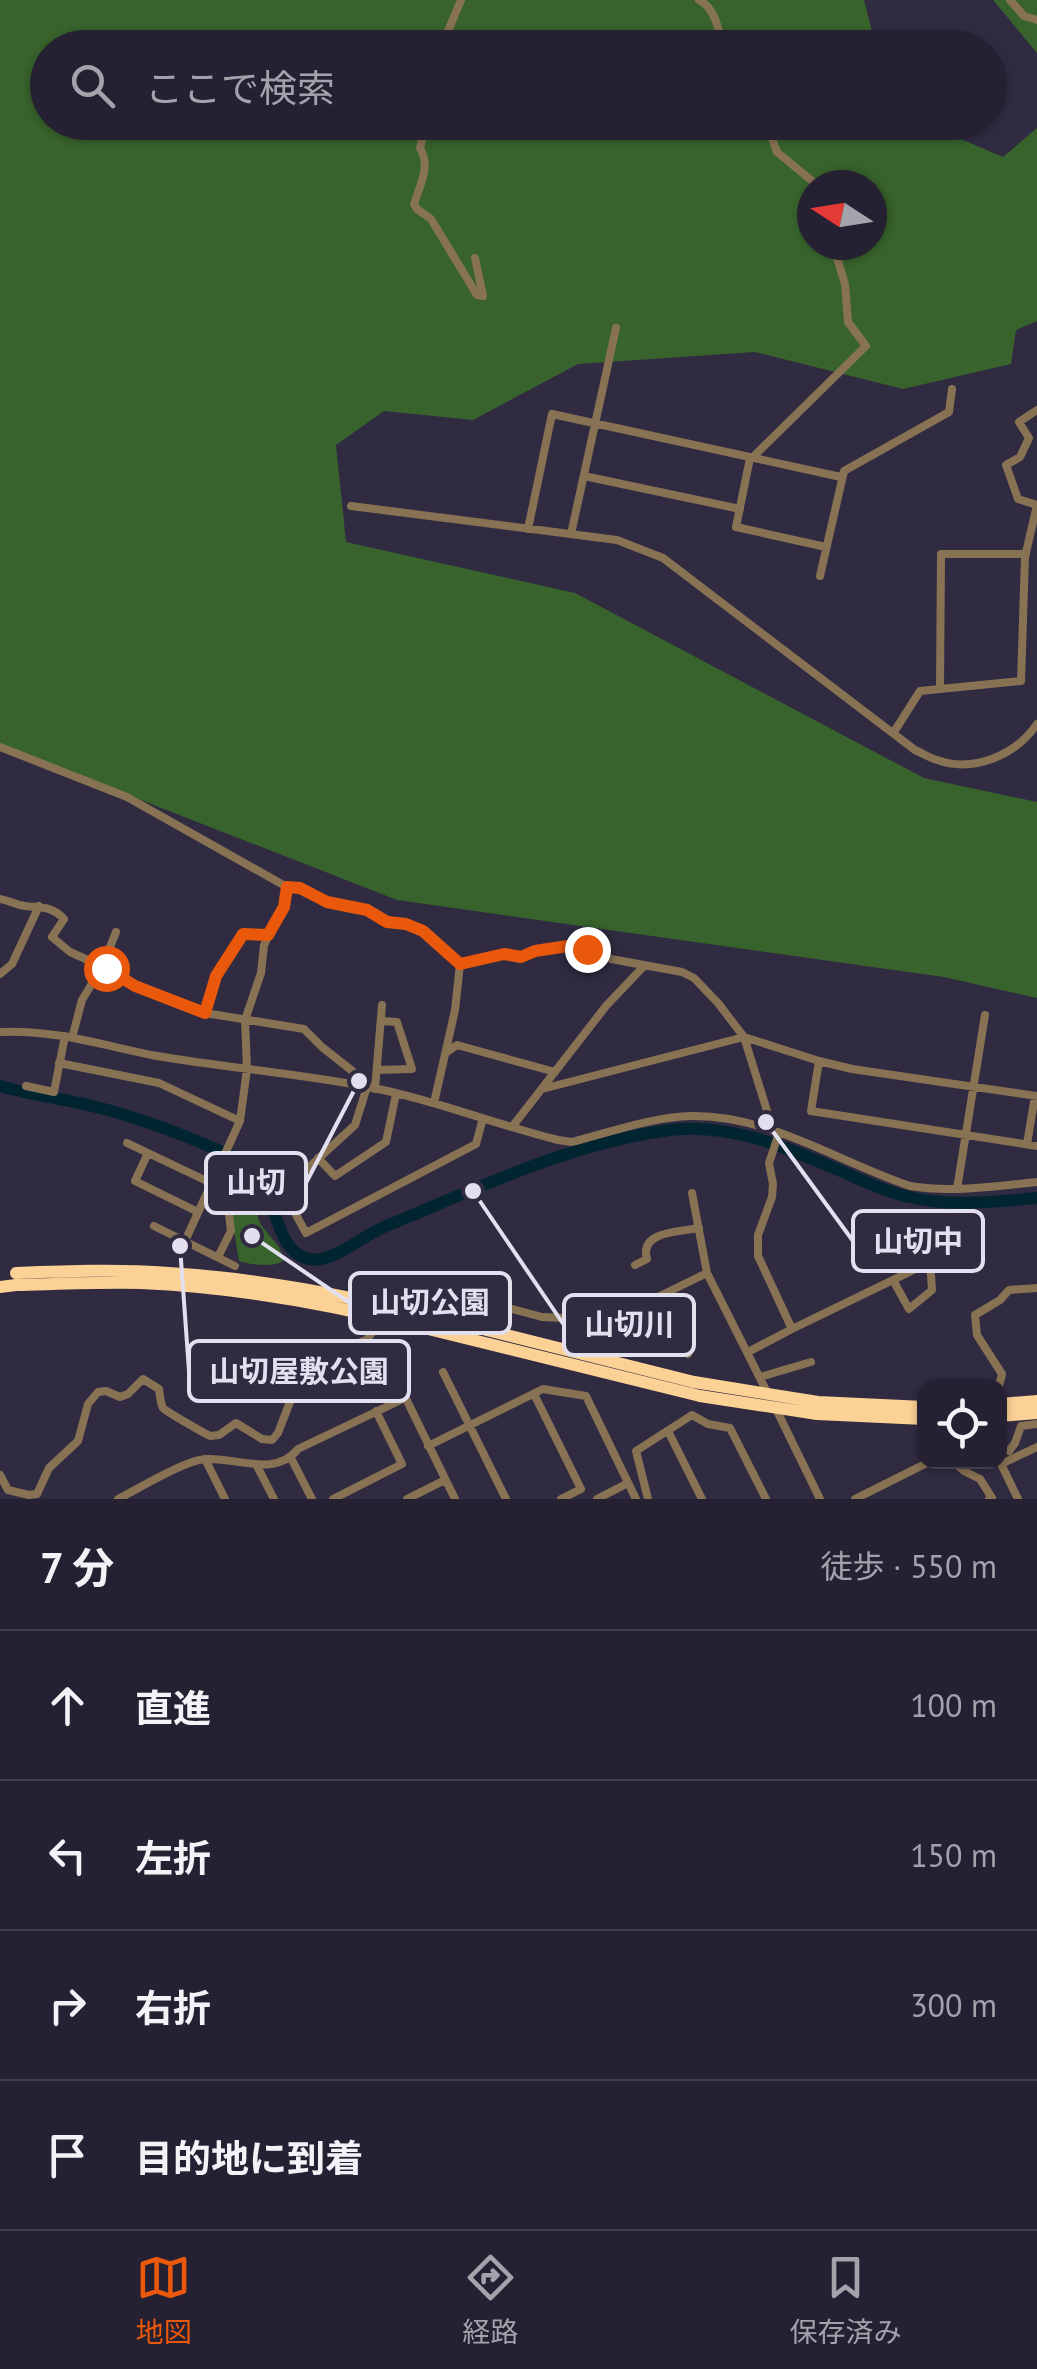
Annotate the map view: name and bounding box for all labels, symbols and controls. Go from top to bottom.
search box [30,30,1007,140]
icon: search [65,58,120,113]
text: ここで検索 [145,63,335,112]
north arrow [797,170,887,260]
route end [565,927,611,973]
route start [84,946,130,992]
callout: 山切 [206,1153,306,1213]
text: 山切 [226,1162,286,1201]
callout: 山切中 [853,1211,983,1271]
text: 山切中 [873,1221,963,1260]
callout: 山切公園 [350,1273,510,1333]
text: 山切公園 [370,1282,490,1321]
callout: 山切川 [564,1295,694,1355]
text: 山切川 [584,1304,674,1343]
callout: 山切屋敷公園 [189,1341,409,1401]
text: 山切屋敷公園 [209,1351,389,1390]
map controls [917,1379,1007,1469]
button: locate [917,1379,1007,1469]
text: 7 分 [40,1540,114,1595]
text: 徒歩 · 550 m [821,1545,997,1587]
icon: ahead [40,1678,95,1733]
text: 直進 [135,1683,211,1732]
text: 100 m [910,1684,997,1726]
icon: left [40,1828,95,1883]
text: 左折 [135,1833,211,1882]
text: 150 m [910,1834,997,1876]
icon: right [40,1978,95,2033]
text: 右折 [135,1983,211,2032]
text: 300 m [910,1984,997,2026]
icon: arrive [40,2128,95,2183]
text: 目的地に到着 [135,2133,363,2182]
tab: 地図 [135,2250,192,2350]
tab: 経路 [462,2250,519,2350]
tab: 保存済み [789,2250,902,2350]

